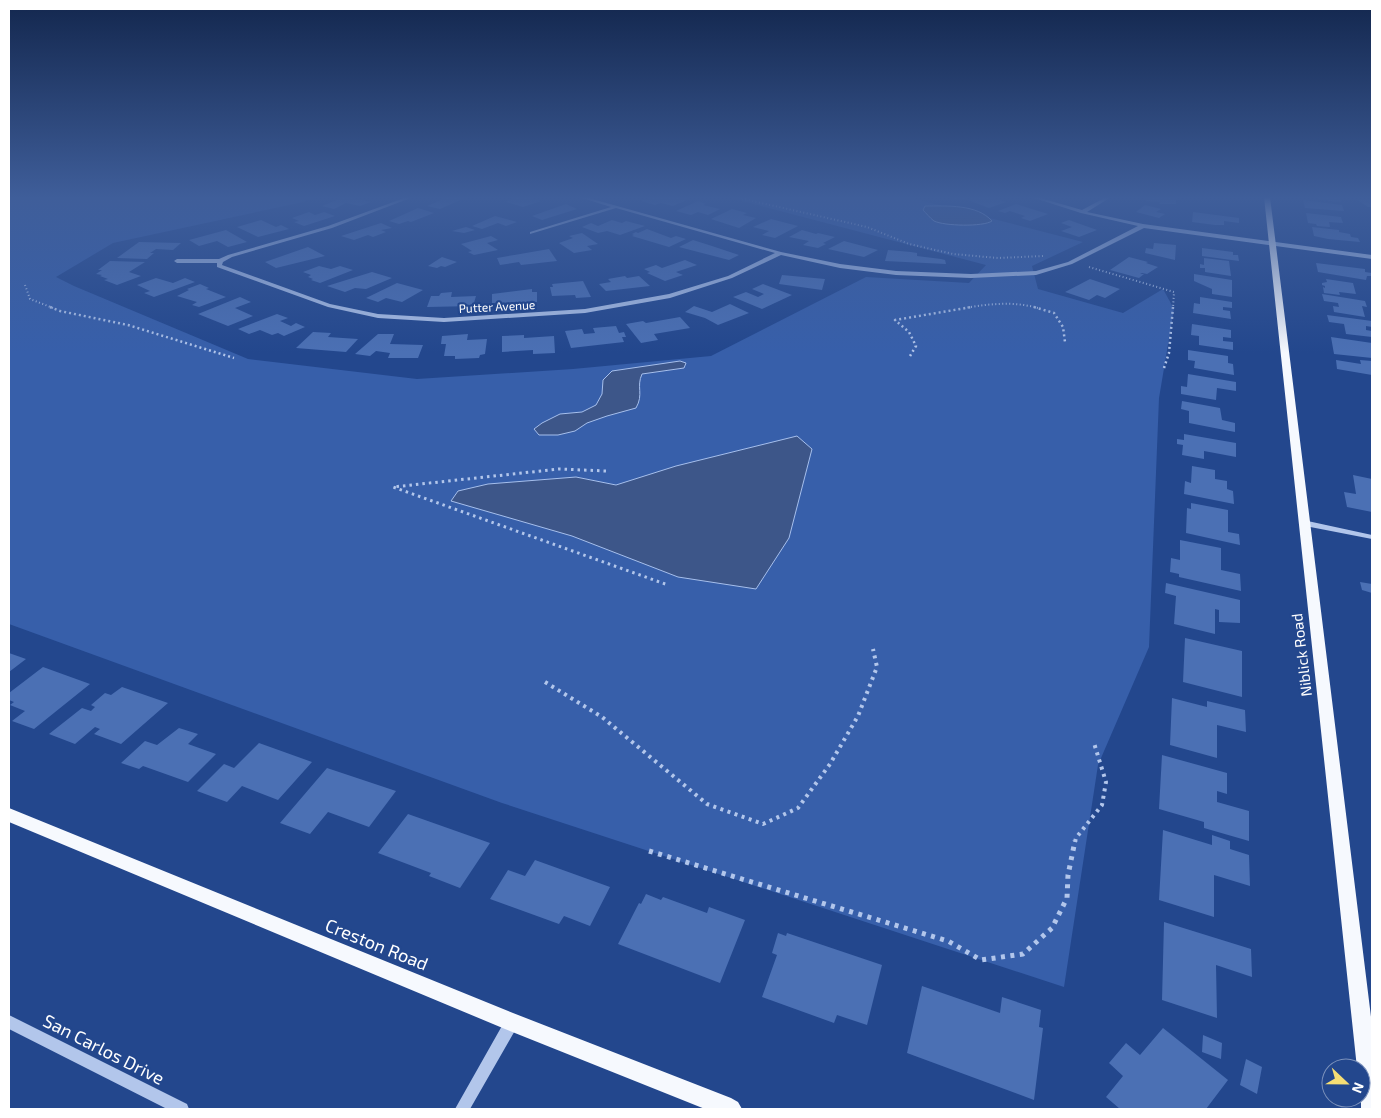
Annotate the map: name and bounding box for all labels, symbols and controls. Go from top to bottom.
street label: Putter Avenue [458,297,536,315]
street label: Niblick Road [1287,612,1315,698]
street label: Creston Road [322,913,432,975]
street label: San Carlos Drive [40,1009,168,1089]
north arrow [1321,1058,1371,1108]
text: N [1349,1080,1368,1096]

